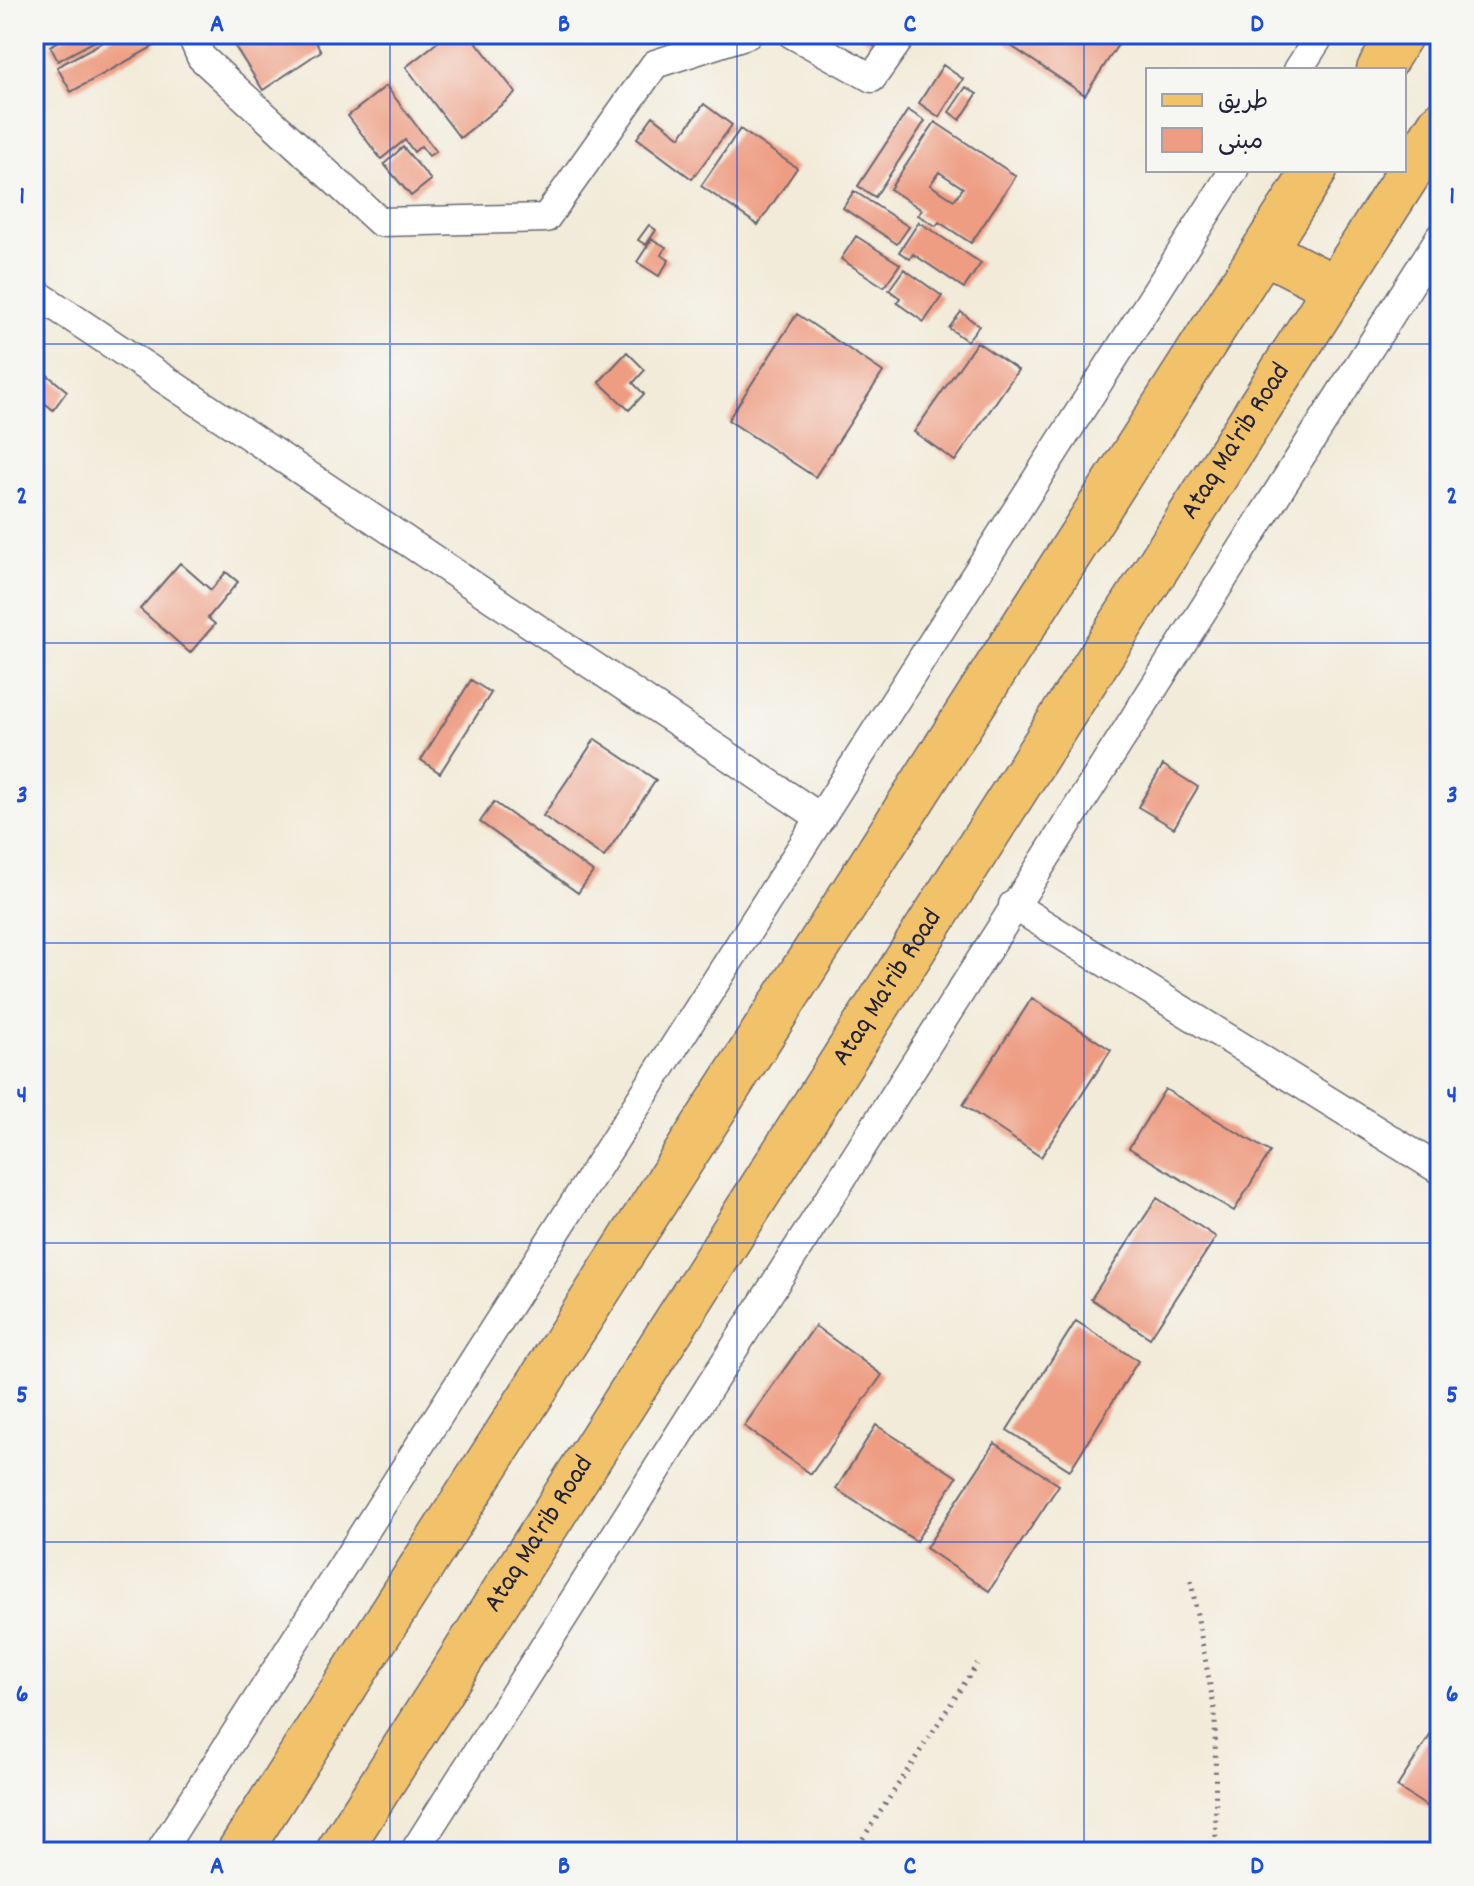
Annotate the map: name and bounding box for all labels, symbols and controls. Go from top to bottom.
text: A [210,7,224,44]
text: B [558,7,570,44]
text: C [904,7,917,44]
text: D [1250,7,1264,44]
legend [1146,68,1406,172]
text: طريق [1218,86,1268,120]
text: مبنى [1218,126,1263,160]
text: 1 [19,179,25,216]
text: 1 [1449,179,1455,216]
street label: Ataq Ma'rib Road [1172,356,1302,529]
text: 2 [16,479,28,516]
text: 2 [1446,479,1458,516]
text: 3 [16,778,28,815]
text: 3 [1446,778,1458,815]
street label: Ataq Ma'rib Road [824,902,954,1075]
text: 4 [17,1078,27,1115]
text: 4 [1447,1078,1457,1115]
text: 5 [16,1378,28,1415]
text: 5 [1446,1378,1458,1415]
street label: Ataq Ma'rib Road [475,1449,605,1621]
text: 6 [16,1677,28,1714]
text: 6 [1446,1677,1458,1714]
text: A [210,1849,224,1886]
text: B [558,1849,570,1886]
text: C [904,1849,917,1886]
text: D [1250,1849,1264,1886]

